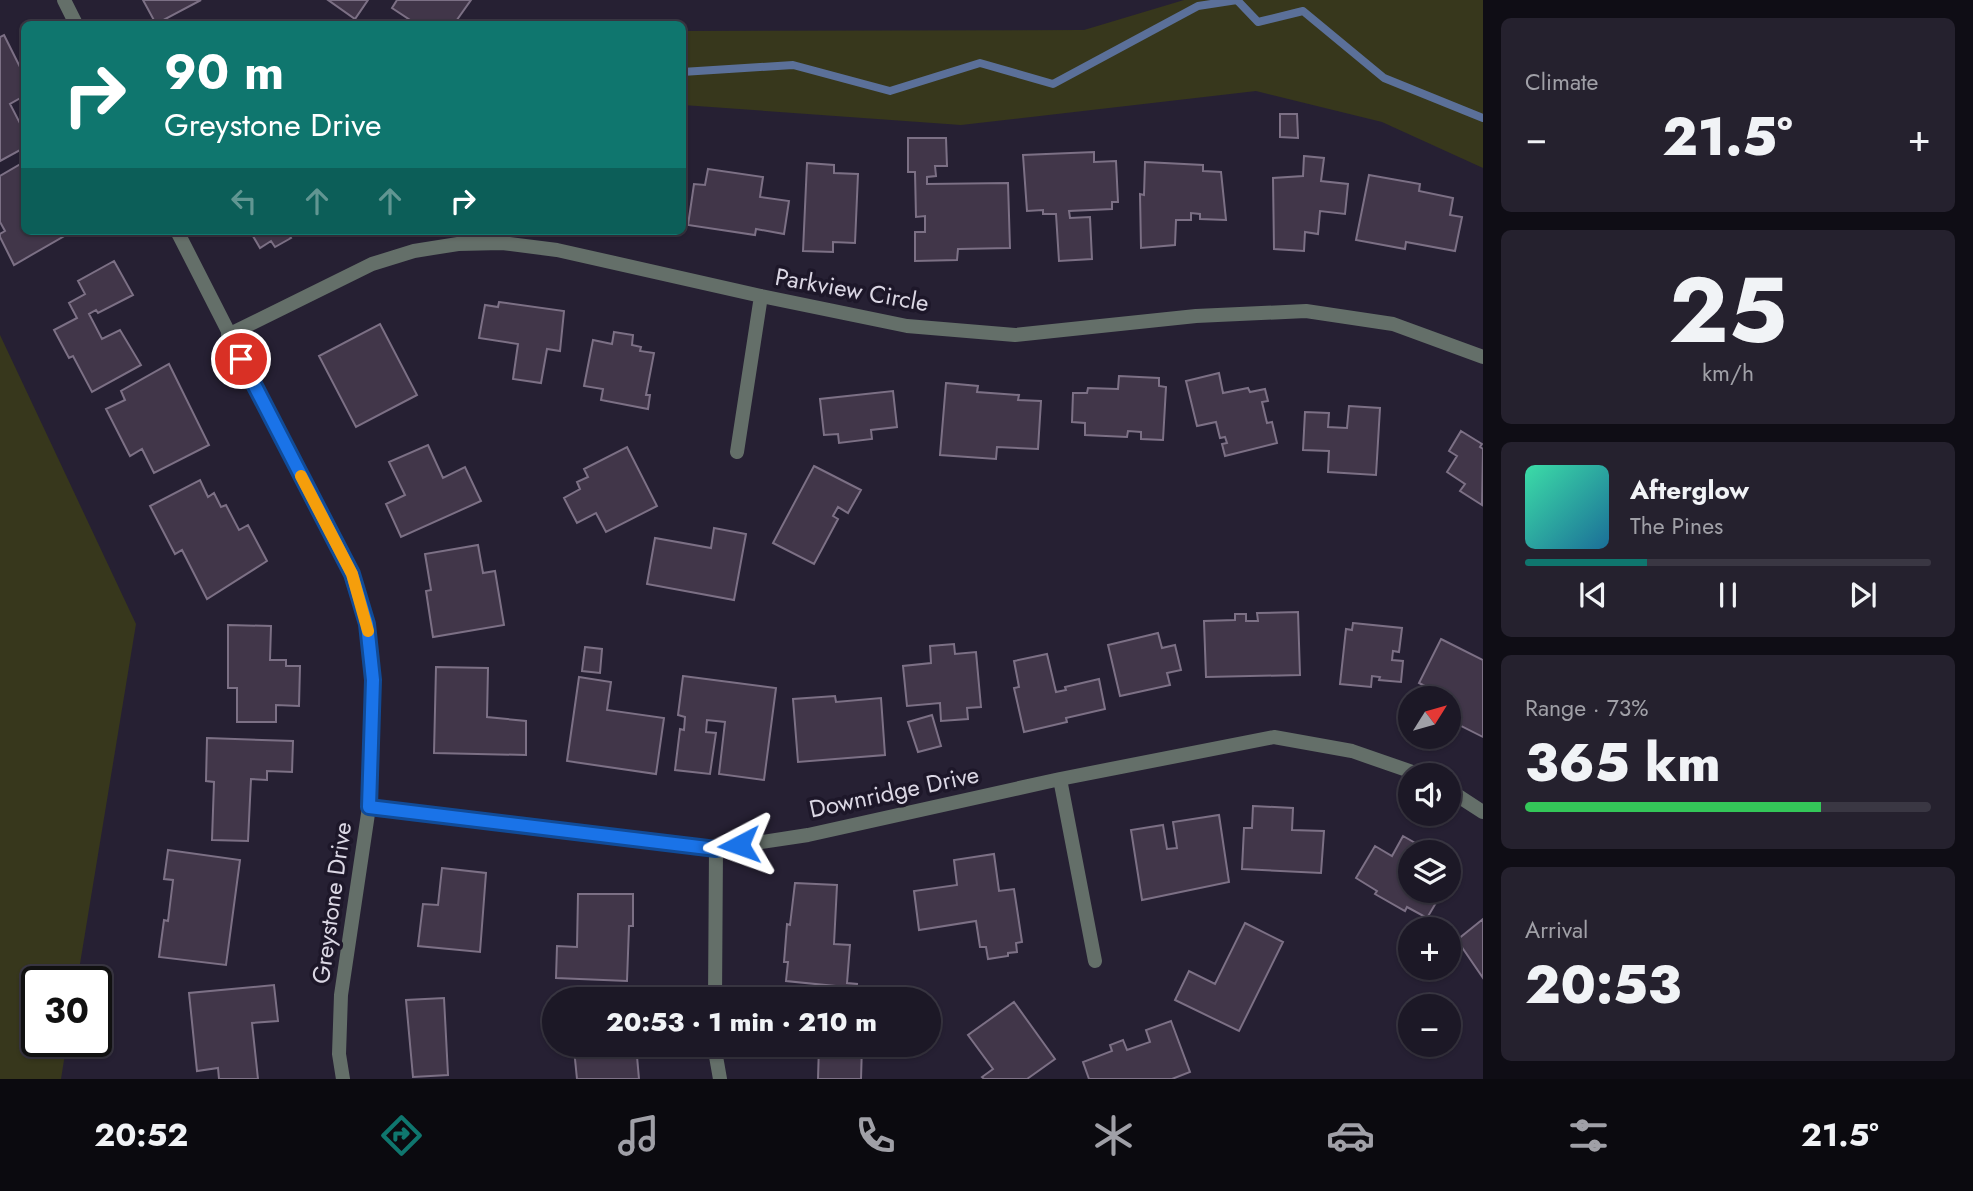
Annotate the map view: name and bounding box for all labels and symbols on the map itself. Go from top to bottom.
street label: Parkview Circle [773,259,932,320]
pin [211,329,271,389]
north arrow [1398,686,1461,749]
street label: Downridge Drive [806,756,982,827]
position arrow [702,808,776,882]
street label: Greystone Drive [303,820,360,986]
speed limit sign: 30 [21,966,112,1057]

